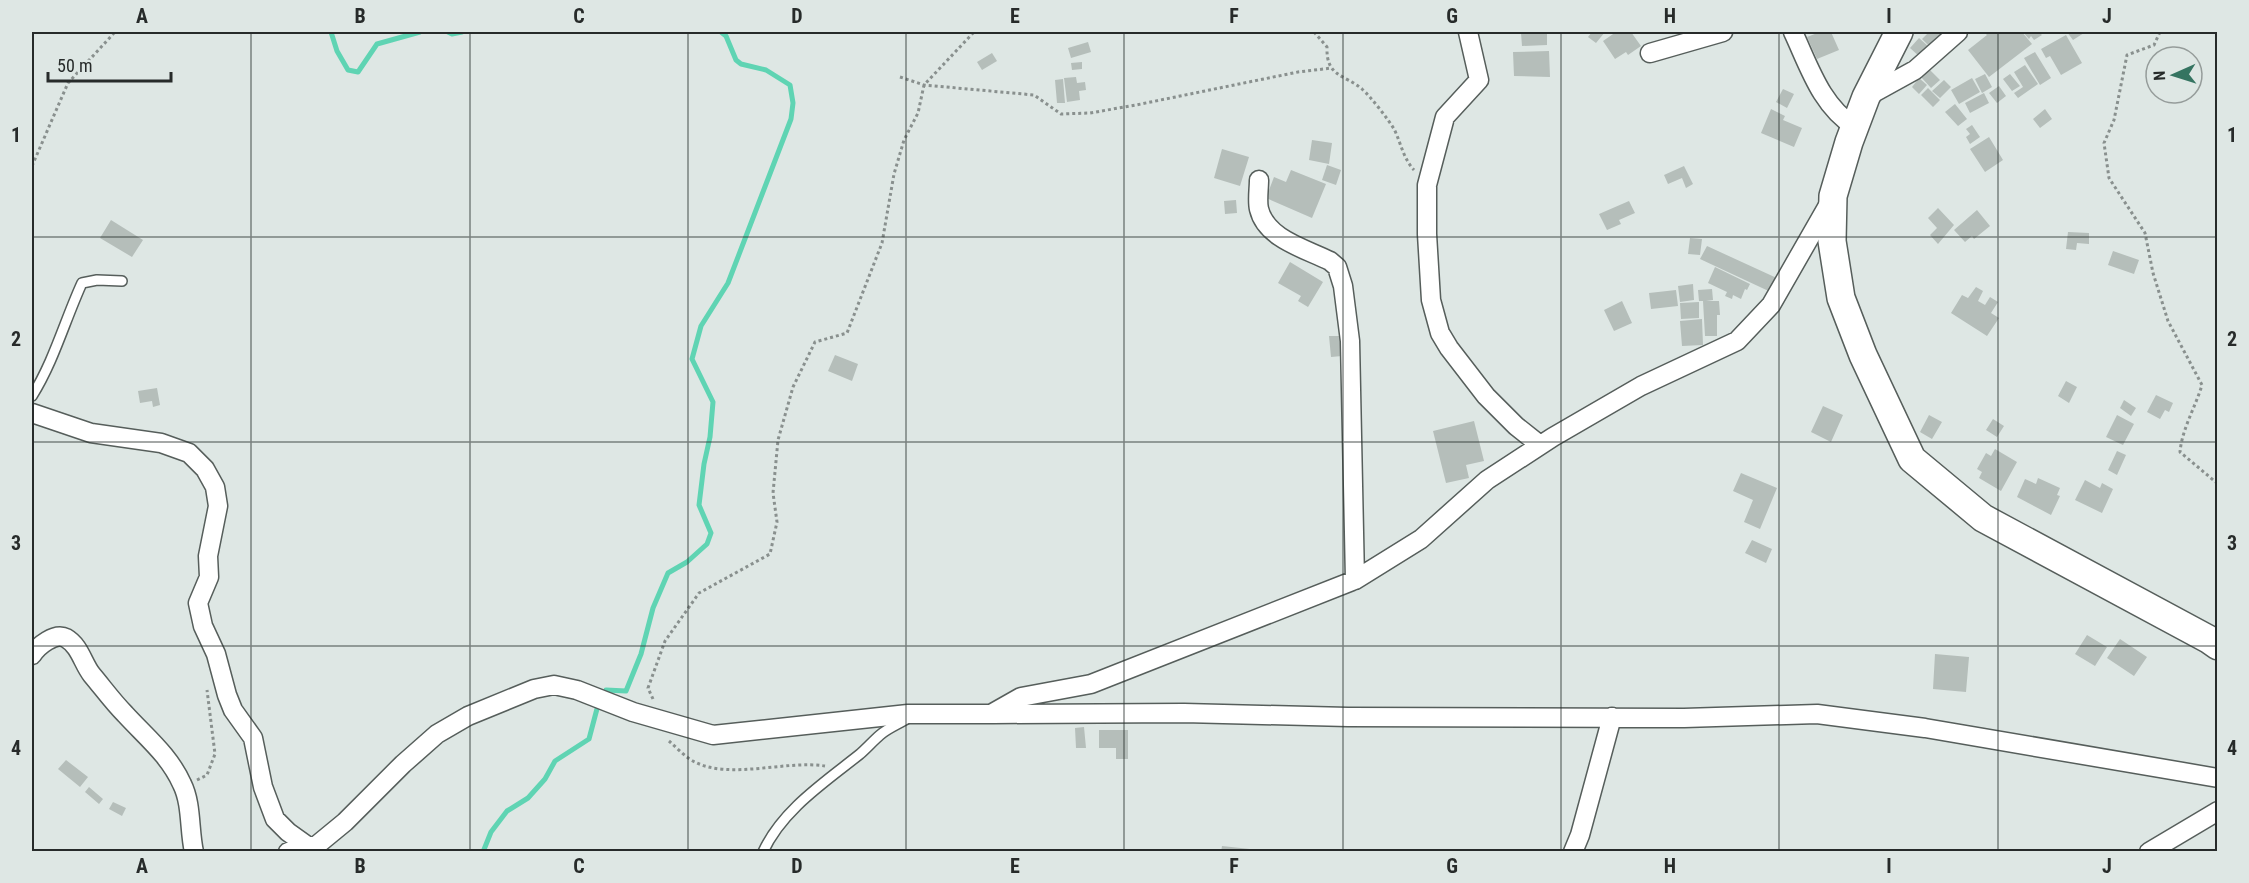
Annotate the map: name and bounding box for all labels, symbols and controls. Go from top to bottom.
text: A [136,4,148,28]
text: B [354,4,366,28]
text: C [573,4,585,28]
text: D [791,4,803,28]
text: E [1010,4,1020,28]
text: F [1229,4,1239,28]
text: G [1446,4,1458,28]
text: H [1664,4,1676,28]
text: I [1886,4,1892,28]
text: J [2102,4,2112,28]
scale bar [48,45,171,83]
north arrow [2144,45,2204,105]
text: 50 m [57,55,92,76]
text: N [2150,70,2169,81]
text: 1 [11,123,21,147]
text: 1 [2227,123,2237,147]
text: 2 [11,327,21,351]
text: 2 [2227,327,2237,351]
text: 3 [11,531,21,555]
text: 3 [2227,531,2237,555]
text: 4 [11,736,21,760]
text: 4 [2227,736,2237,760]
text: A [136,854,148,878]
text: B [354,854,366,878]
text: C [573,854,585,878]
text: D [791,854,803,878]
text: E [1010,854,1020,878]
text: F [1229,854,1239,878]
text: G [1446,854,1458,878]
text: H [1664,854,1676,878]
text: I [1886,854,1892,878]
text: J [2102,854,2112,878]

